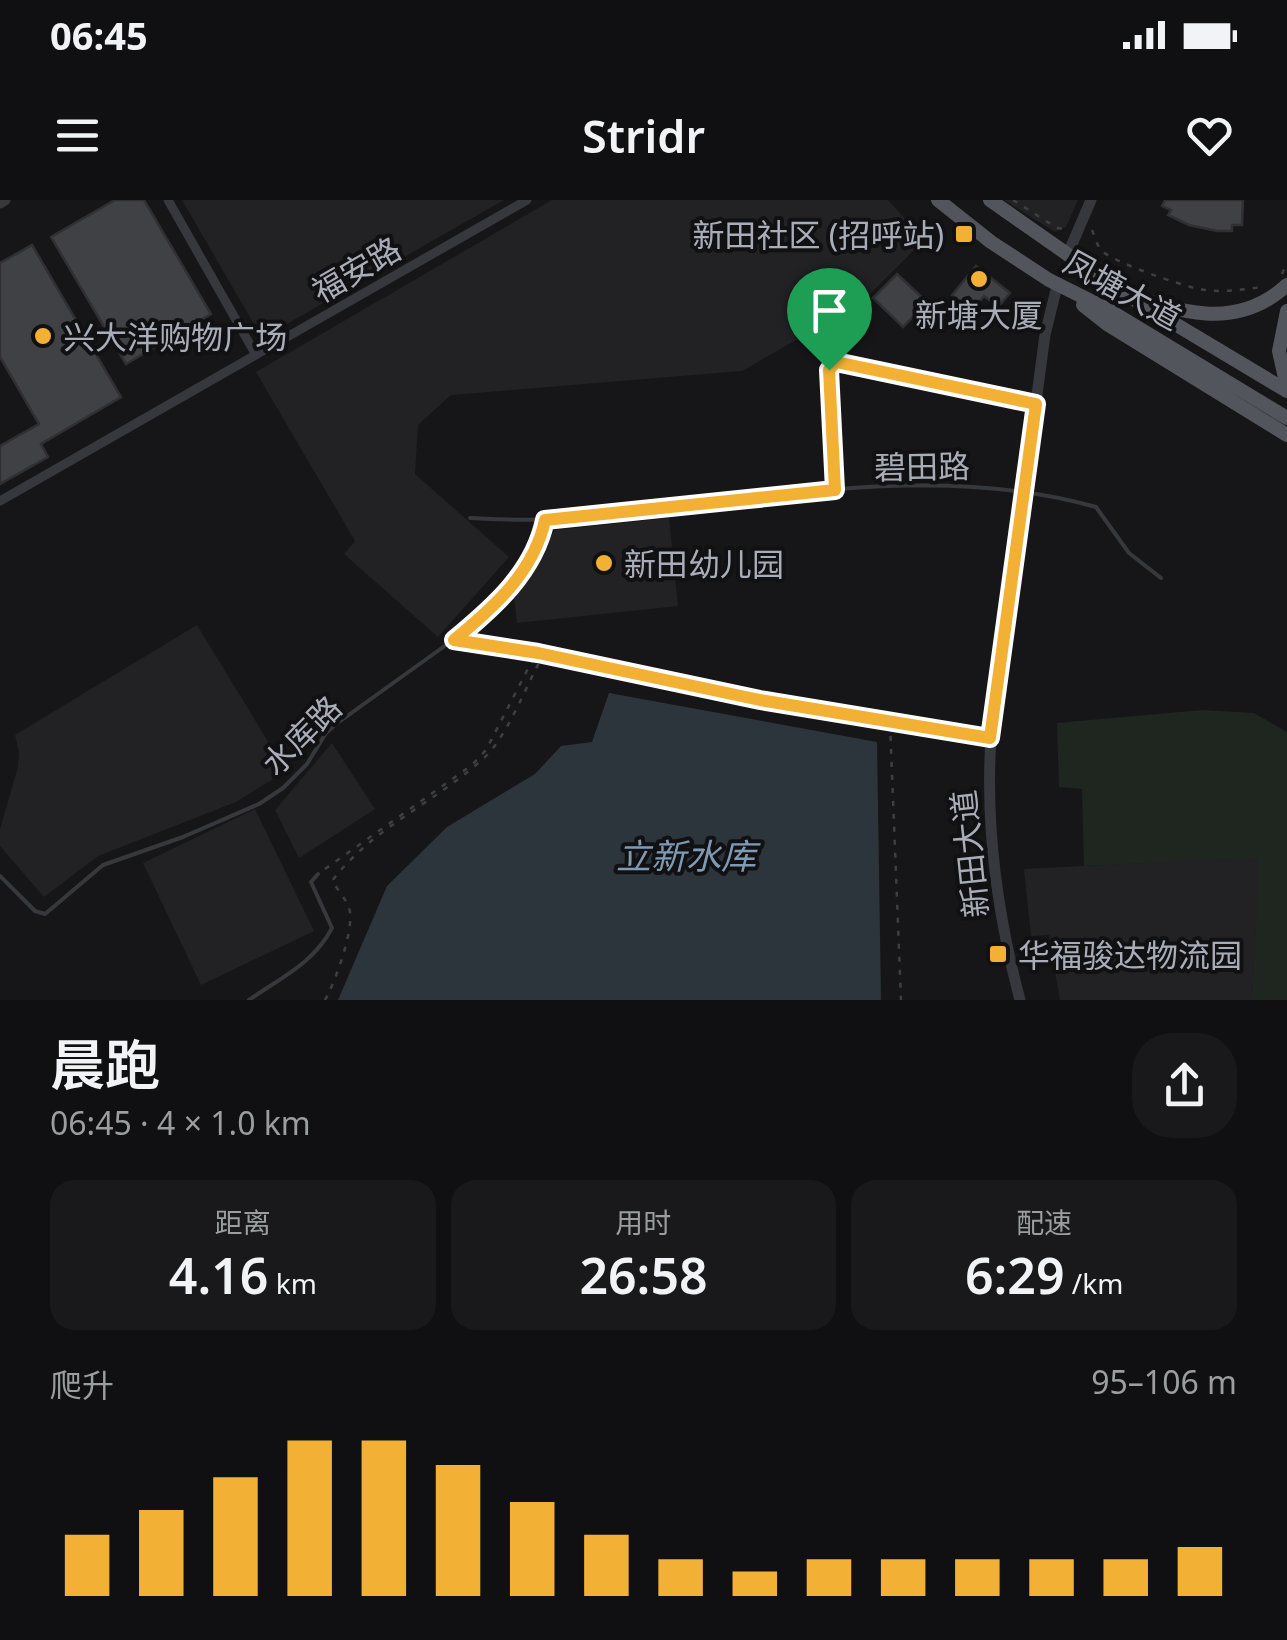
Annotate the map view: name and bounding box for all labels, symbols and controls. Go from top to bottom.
text: 06:45 [50,9,148,61]
text: Stridr [582,105,705,166]
icon: menu [50,108,105,163]
icon: heart [1182,108,1237,163]
place label: 新田社区 (招呼站) [692,213,944,256]
marker: 新田社区 (招呼站) [953,223,975,245]
street label: 福安路 [304,226,408,312]
street label: 凤塘大道 [1057,239,1189,339]
pin [787,268,872,371]
marker: 新塘大厦 [968,268,990,290]
icon: arrive [802,283,857,338]
place label: 新塘大厦 [915,293,1043,336]
place label: 兴大洋购物广场 [63,315,287,358]
marker: 兴大洋购物广场 [32,325,54,347]
street label: 碧田路 [874,444,970,488]
place label: 新田幼儿园 [624,542,784,585]
marker: 新田幼儿园 [593,552,615,574]
street label: 水库路 [252,686,350,784]
street label: 新田大道 [941,788,997,920]
water label: 立新水库 [616,832,761,879]
place label: 华福骏达物流园 [1018,933,1242,976]
marker: 华福骏达物流园 [987,943,1009,965]
text: 晨跑 [50,1026,160,1101]
button: share [1132,1033,1237,1138]
text: 06:45 · 4 × 1.0 km [50,1101,311,1144]
text: 距离 [215,1203,271,1241]
text: 用时 [615,1203,672,1241]
text: 配速 [1016,1203,1072,1241]
text: 4.16 [169,1241,268,1309]
text: 26:58 [579,1241,708,1309]
text: 6:29 [965,1241,1065,1309]
text: km [268,1264,317,1302]
text: /km [1065,1264,1123,1302]
text: 95–106 m [1091,1360,1237,1403]
text: 爬升 [50,1363,114,1406]

